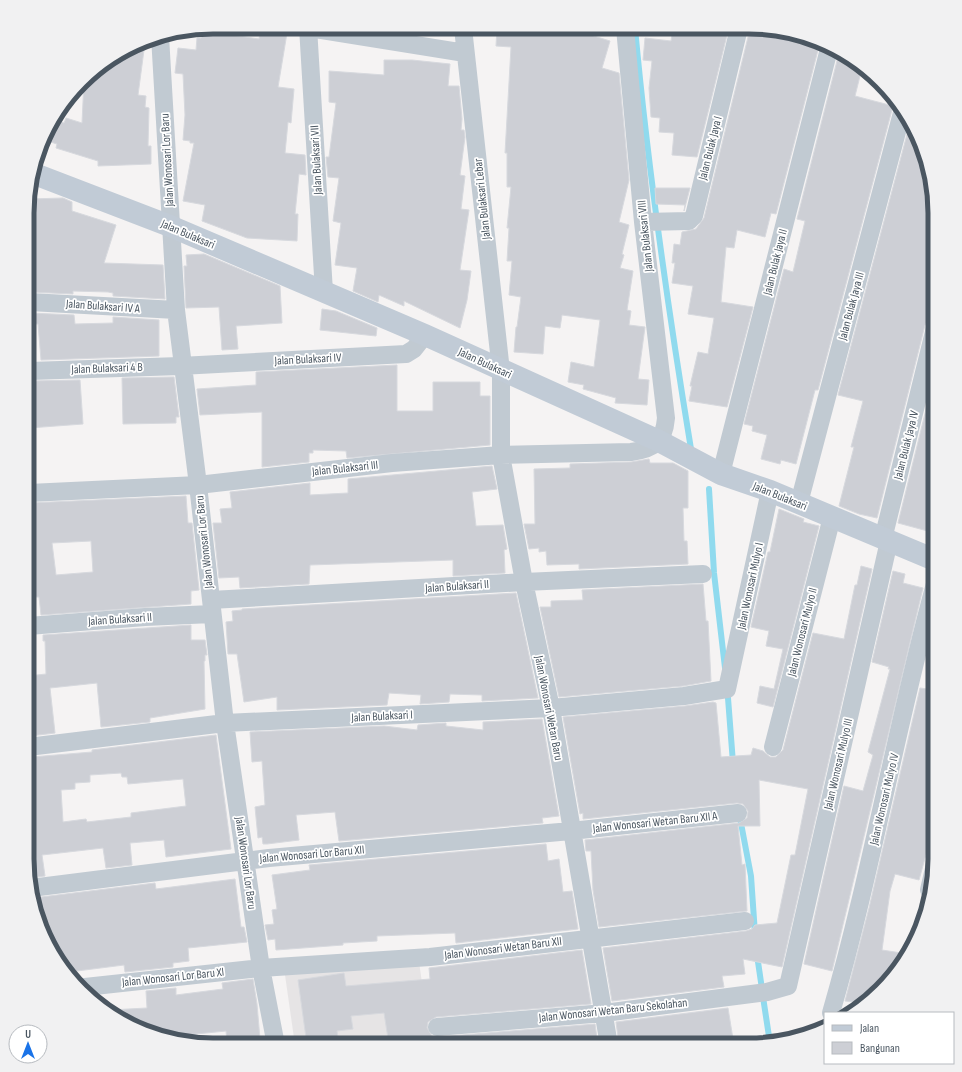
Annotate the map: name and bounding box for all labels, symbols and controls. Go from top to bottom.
street label: Jalan Wonosari Lor Baru [158,113,177,208]
street label: Jalan Bulak Jaya I [695,115,726,182]
street label: Jalan Bulaksari VII [307,125,326,196]
street label: Jalan Bulaksari Lebar [471,157,494,241]
street label: Jalan Bulaksari VIII [634,199,657,273]
street label: Jalan Bulaksari [158,216,217,253]
street label: Jalan Bulak Jaya II [760,228,791,298]
street label: Jalan Bulak Jaya III [835,270,868,343]
street label: Jalan Bulaksari IV A [65,296,141,317]
street label: Jalan Bulaksari [455,344,514,382]
street label: Jalan Bulaksari IV [273,350,342,369]
street label: Jalan Bulaksari 4 B [70,360,143,377]
street label: Jalan Bulak Jaya IV [890,409,922,482]
street label: Jalan Bulaksari III [310,458,379,480]
street label: Jalan Bulaksari [750,478,809,514]
street label: Jalan Wonosari Lor Baru [192,495,217,590]
street label: Jalan Wonosari Mulyo I [734,541,767,632]
street label: Jalan Bulaksari II [424,577,489,596]
street label: Jalan Wonosari Mulyo II [784,586,821,679]
street label: Jalan Bulaksari II [87,610,152,629]
street label: Jalan Wonosari Wetan Baru [531,654,566,762]
street label: Jalan Bulaksari I [350,707,413,726]
street label: Jalan Wonosari Mulyo III [820,717,856,812]
street label: Jalan Wonosari Mulyo IV [866,751,902,847]
street label: Jalan Wonosari Wetan Baru XII A [591,808,719,837]
street label: Jalan Wonosari Lor Baru [231,815,259,910]
street label: Jalan Wonosari Lor Baru XII [258,842,365,867]
street label: Jalan Wonosari Wetan Baru XII [443,934,563,963]
street label: Jalan Wonosari Lor Baru XI [120,965,225,990]
street label: Jalan Wonosari Wetan Baru Sekolahan [537,995,688,1026]
legend [824,1012,954,1064]
text: Jalan [859,1021,879,1036]
north arrow [8,1024,48,1064]
text: U [25,1028,31,1041]
text: Bangunan [860,1041,900,1056]

